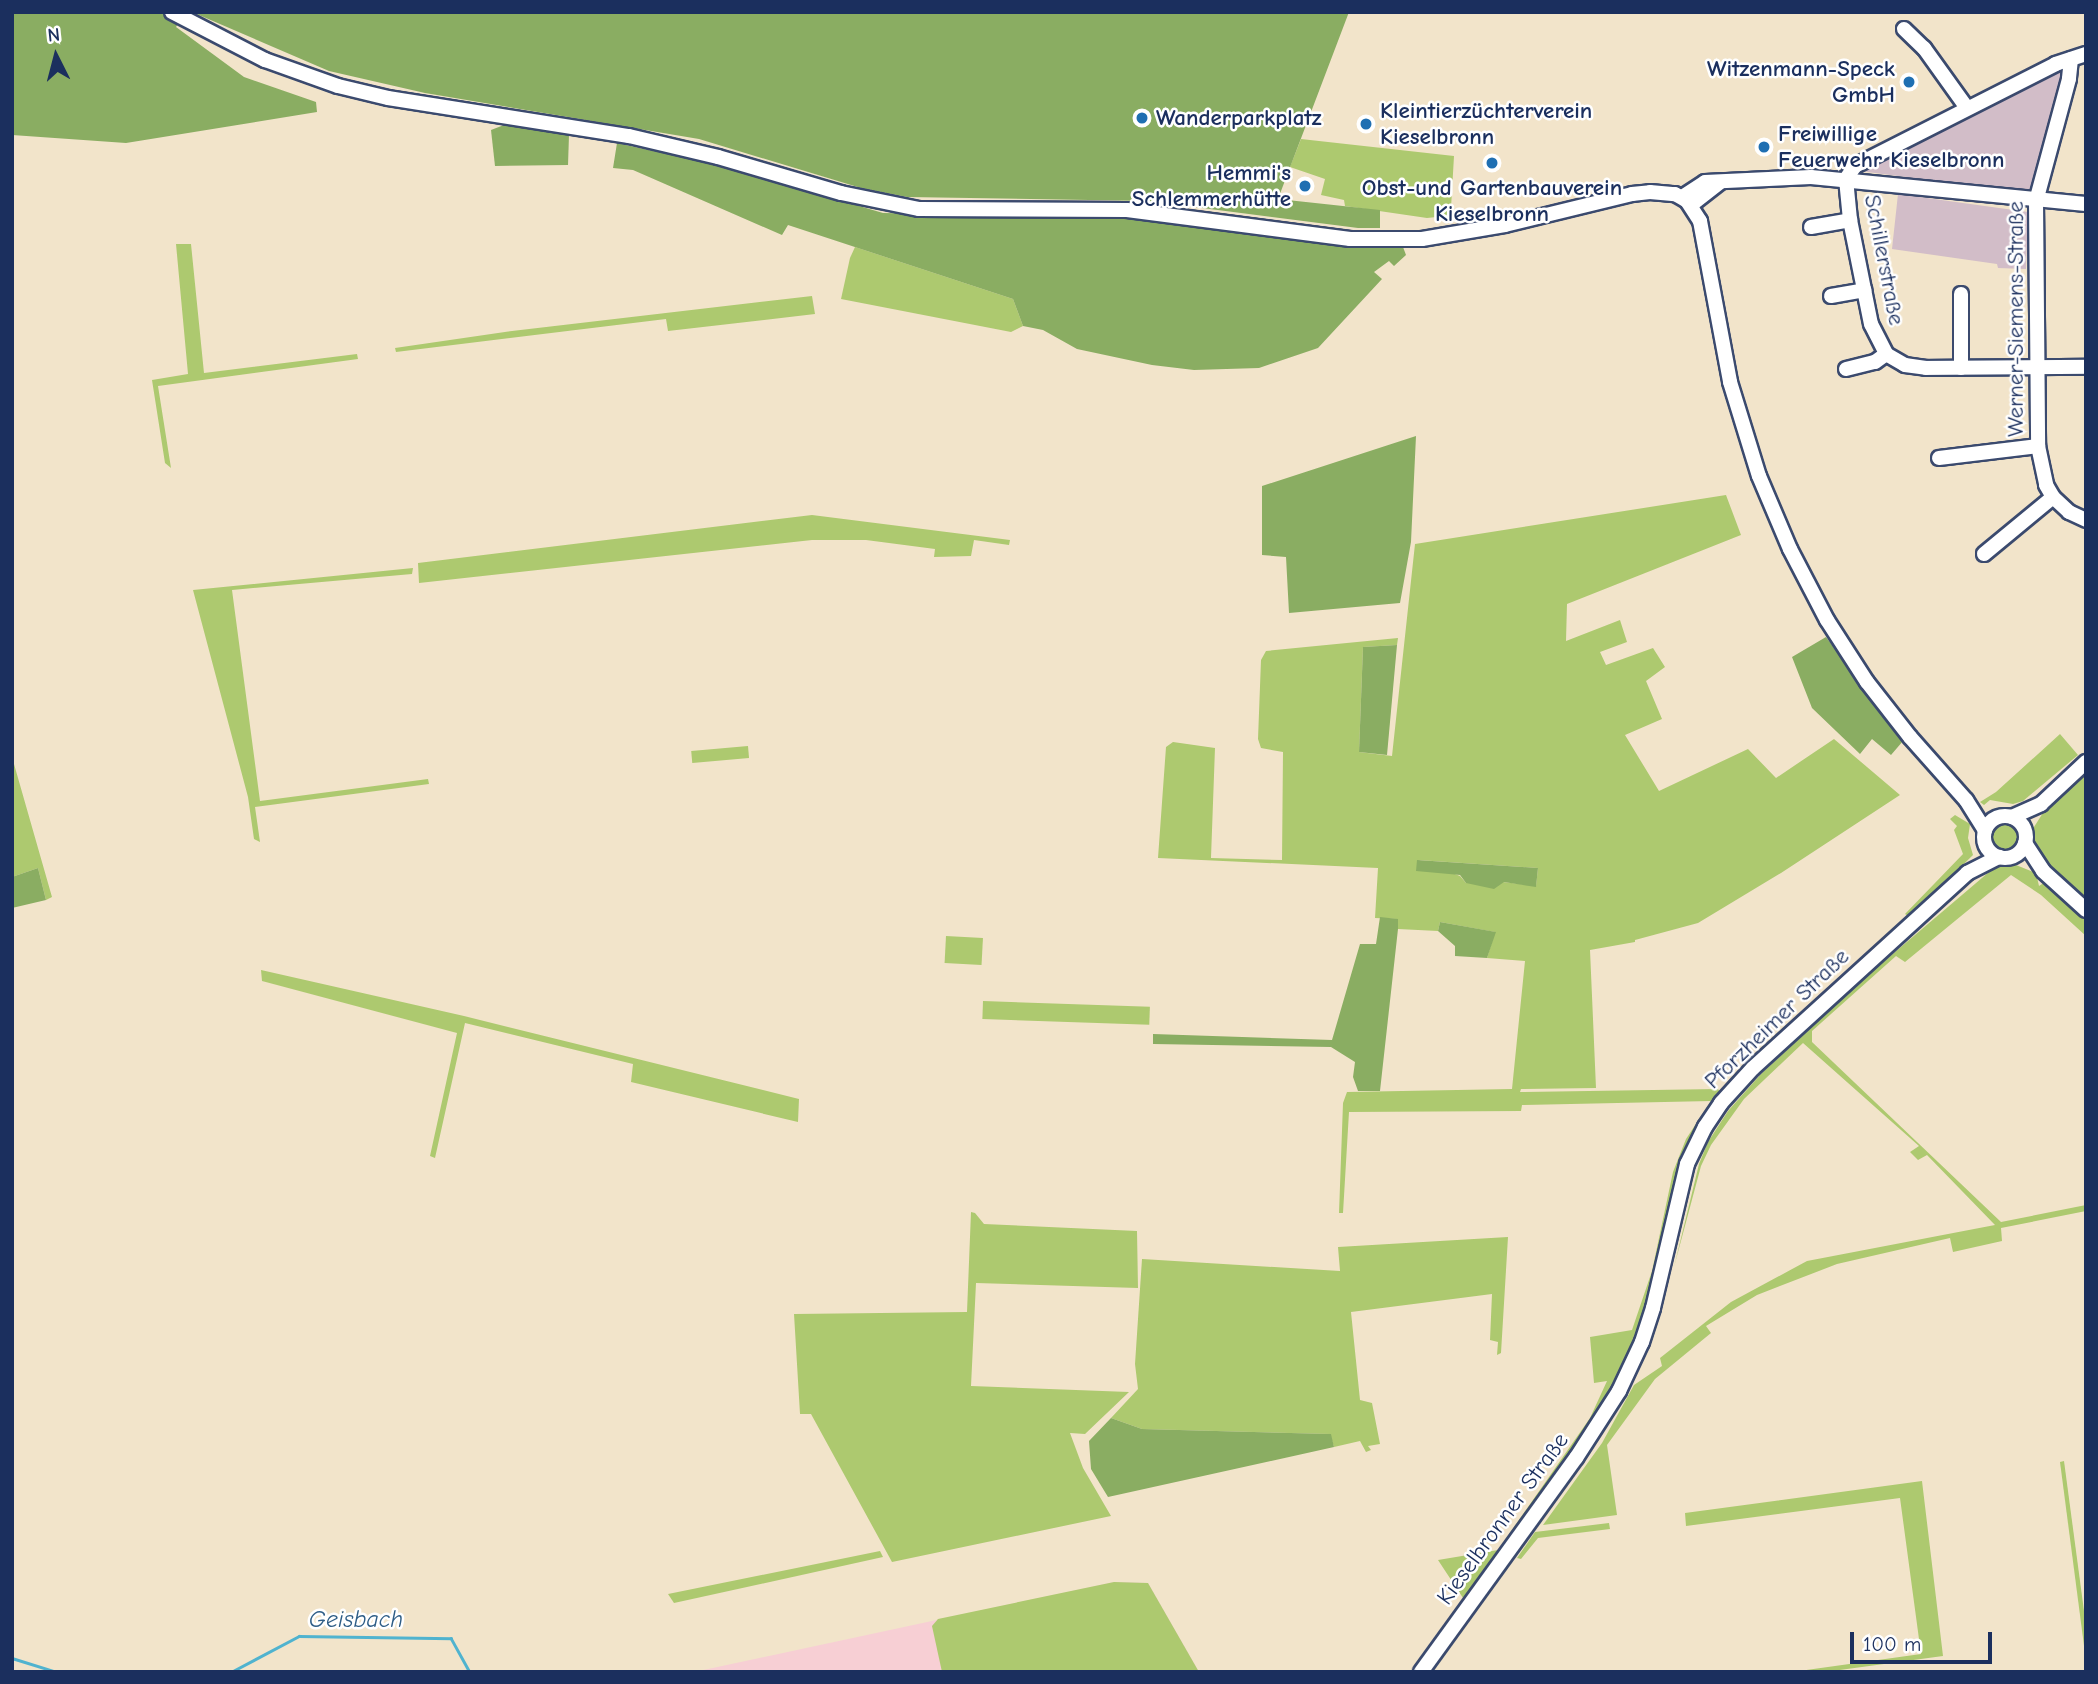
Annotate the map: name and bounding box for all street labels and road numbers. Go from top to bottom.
street label: Schillerstraße [1858,192,1910,328]
street label: Werner-Siemens-Straße [2002,201,2030,437]
street label: Pforzheimer Straße [1699,943,1855,1095]
street label: Kieselbronner Straße [1431,1428,1575,1610]

